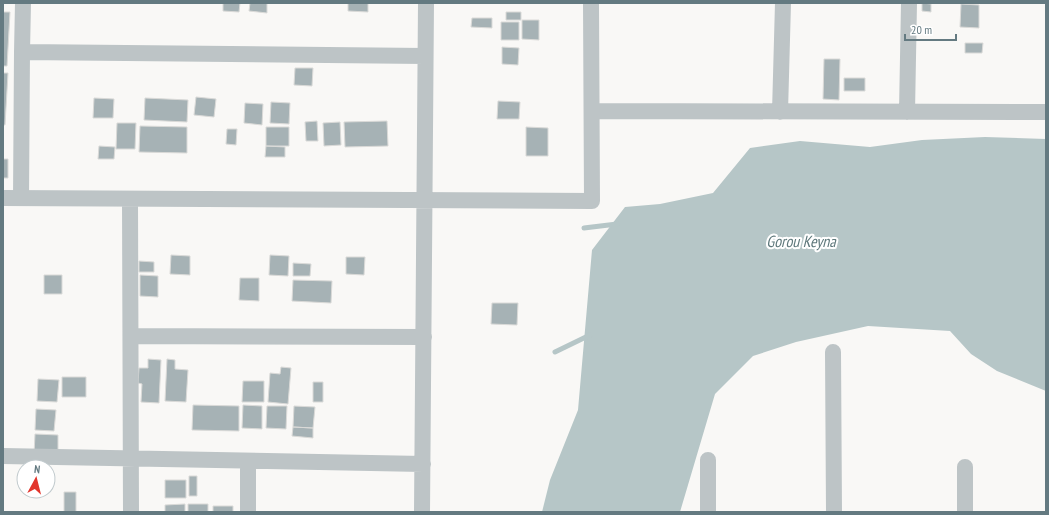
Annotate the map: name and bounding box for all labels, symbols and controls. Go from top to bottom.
scale bar [905,16,956,42]
text: 20 m [911,22,932,37]
water label: Gorou Keyna [766,231,837,251]
north arrow [16,459,56,499]
text: N [33,462,41,476]

